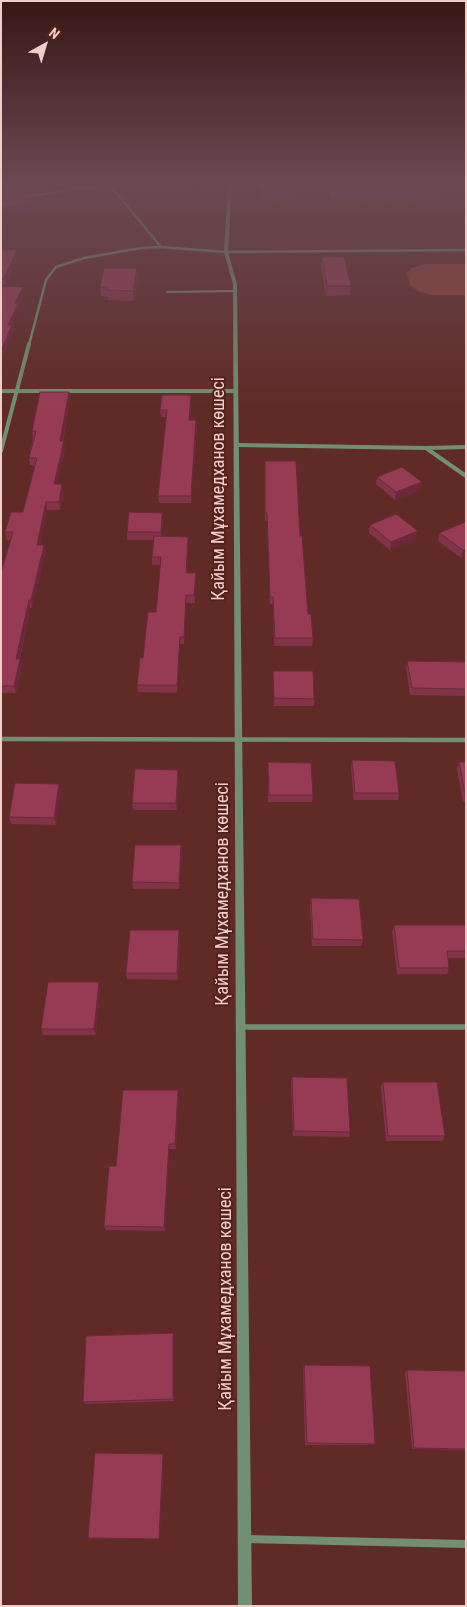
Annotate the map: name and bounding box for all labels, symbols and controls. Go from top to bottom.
north arrow [20,20,70,70]
text: N [46,24,63,42]
street label: Қайым Мұхамедханов көшесі [208,377,230,601]
street label: Қайым Мұхамедханов көшесі [212,782,234,1006]
street label: Қайым Мұхамедханов көшесі [215,1187,237,1411]

